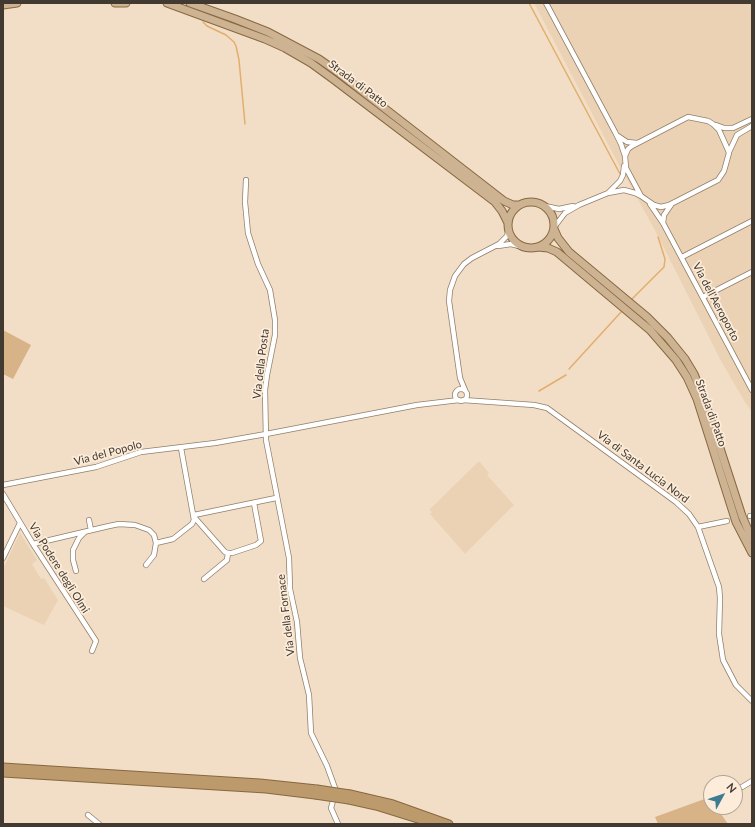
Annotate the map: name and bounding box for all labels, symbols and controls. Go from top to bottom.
street label: Strada di Patto [326,57,390,111]
street label: Via dell'Aeroporto [690,261,742,343]
street label: Via della Posta [250,328,272,400]
street label: Strada di Patto [693,378,729,448]
street label: Via di Santa Lucia Nord [594,428,692,506]
street label: Via del Popolo [73,438,143,468]
street label: Via Podere degli Olmi [26,520,92,616]
street label: Via della Fornace [274,573,298,657]
north arrow [703,775,743,815]
text: N [724,780,740,795]

